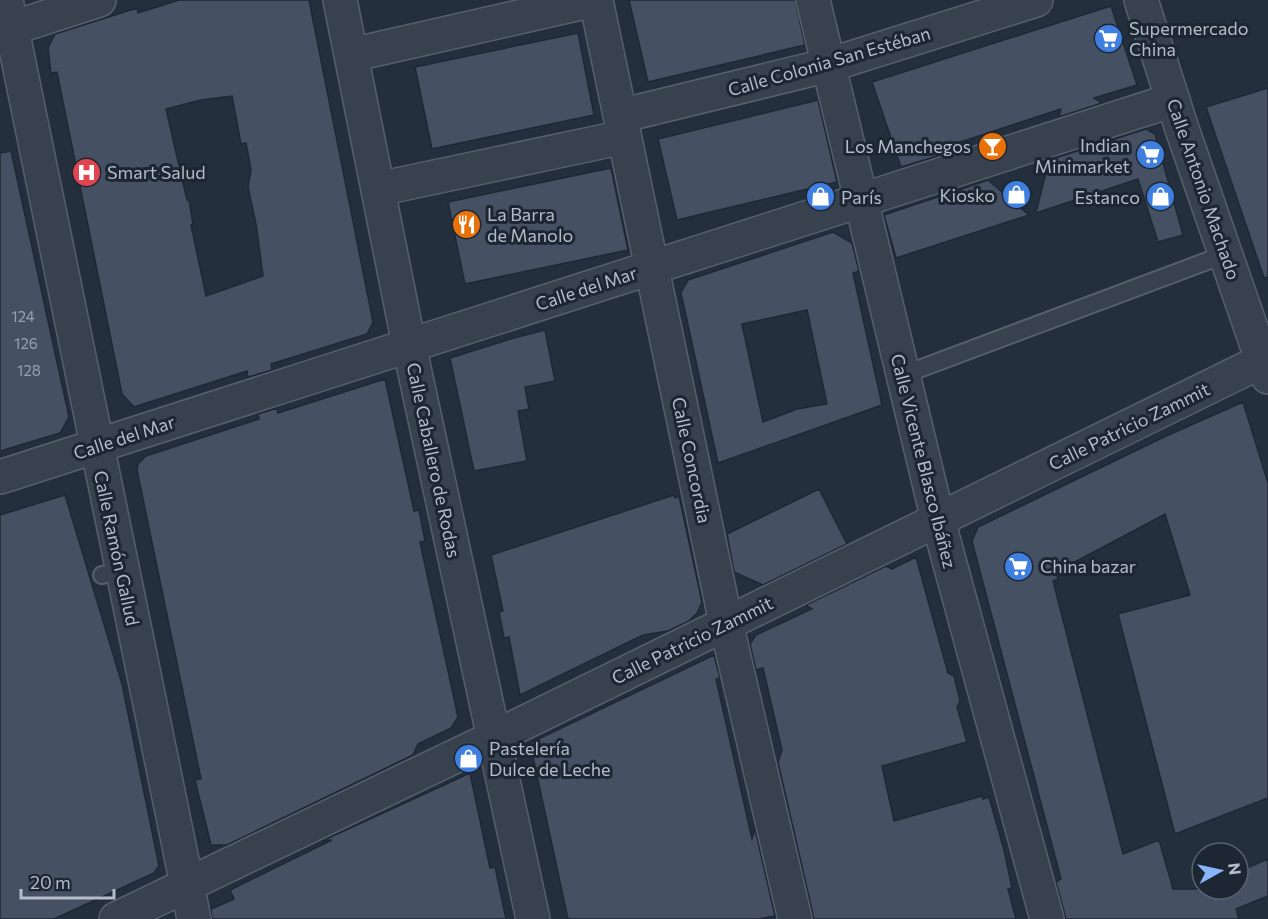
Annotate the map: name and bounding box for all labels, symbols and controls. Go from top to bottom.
place label: Supermercado China [1129,17,1249,60]
street label: Calle Colonia San Estéban [725,22,933,100]
supermarket icon: Supermercado China [1092,22,1124,54]
street label: Calle Antonio Machado [1163,96,1245,282]
bar icon: Los Manchegos [976,130,1008,162]
place label: Indian Minimarket [1035,134,1130,177]
place label: Los Manchegos [845,135,971,157]
supermarket icon: Indian Minimarket [1135,139,1167,171]
hospital icon: Smart Salud [70,156,102,188]
place label: Smart Salud [107,161,206,183]
shop icon: Kiosko [1000,179,1032,211]
shop icon: París [804,181,836,213]
shop icon: Estanco [1145,181,1177,213]
place label: Kiosko [939,184,995,206]
place label: París [841,186,882,208]
place label: Estanco [1074,186,1140,208]
place label: La Barra de Manolo [487,203,573,246]
restaurant icon: La Barra de Manolo [450,208,482,240]
street label: Calle del Mar [532,261,640,315]
house number: 124 [11,307,35,325]
house number: 126 [14,334,38,352]
street label: Calle Vicente Blasco Ibáñez [887,351,961,571]
street label: Calle Caballero de Rodas [403,360,465,560]
house number: 128 [17,361,41,379]
street label: Calle Patricio Zammit [1045,377,1213,475]
street label: Calle Concordia [668,395,716,525]
street label: Calle del Mar [70,410,178,464]
street label: Calle Ramón Gallud [90,469,144,627]
supermarket icon: China bazar [1003,550,1035,582]
place label: China bazar [1040,555,1136,577]
street label: Calle Patricio Zammit [608,591,776,689]
place label: Pastelería Dulce de Leche [489,737,611,780]
shop icon: Pastelería Dulce de Leche [452,742,484,774]
north arrow [1190,841,1250,901]
scale bar [21,862,114,900]
text: N [1225,862,1246,876]
text: 20 m [30,871,71,893]

